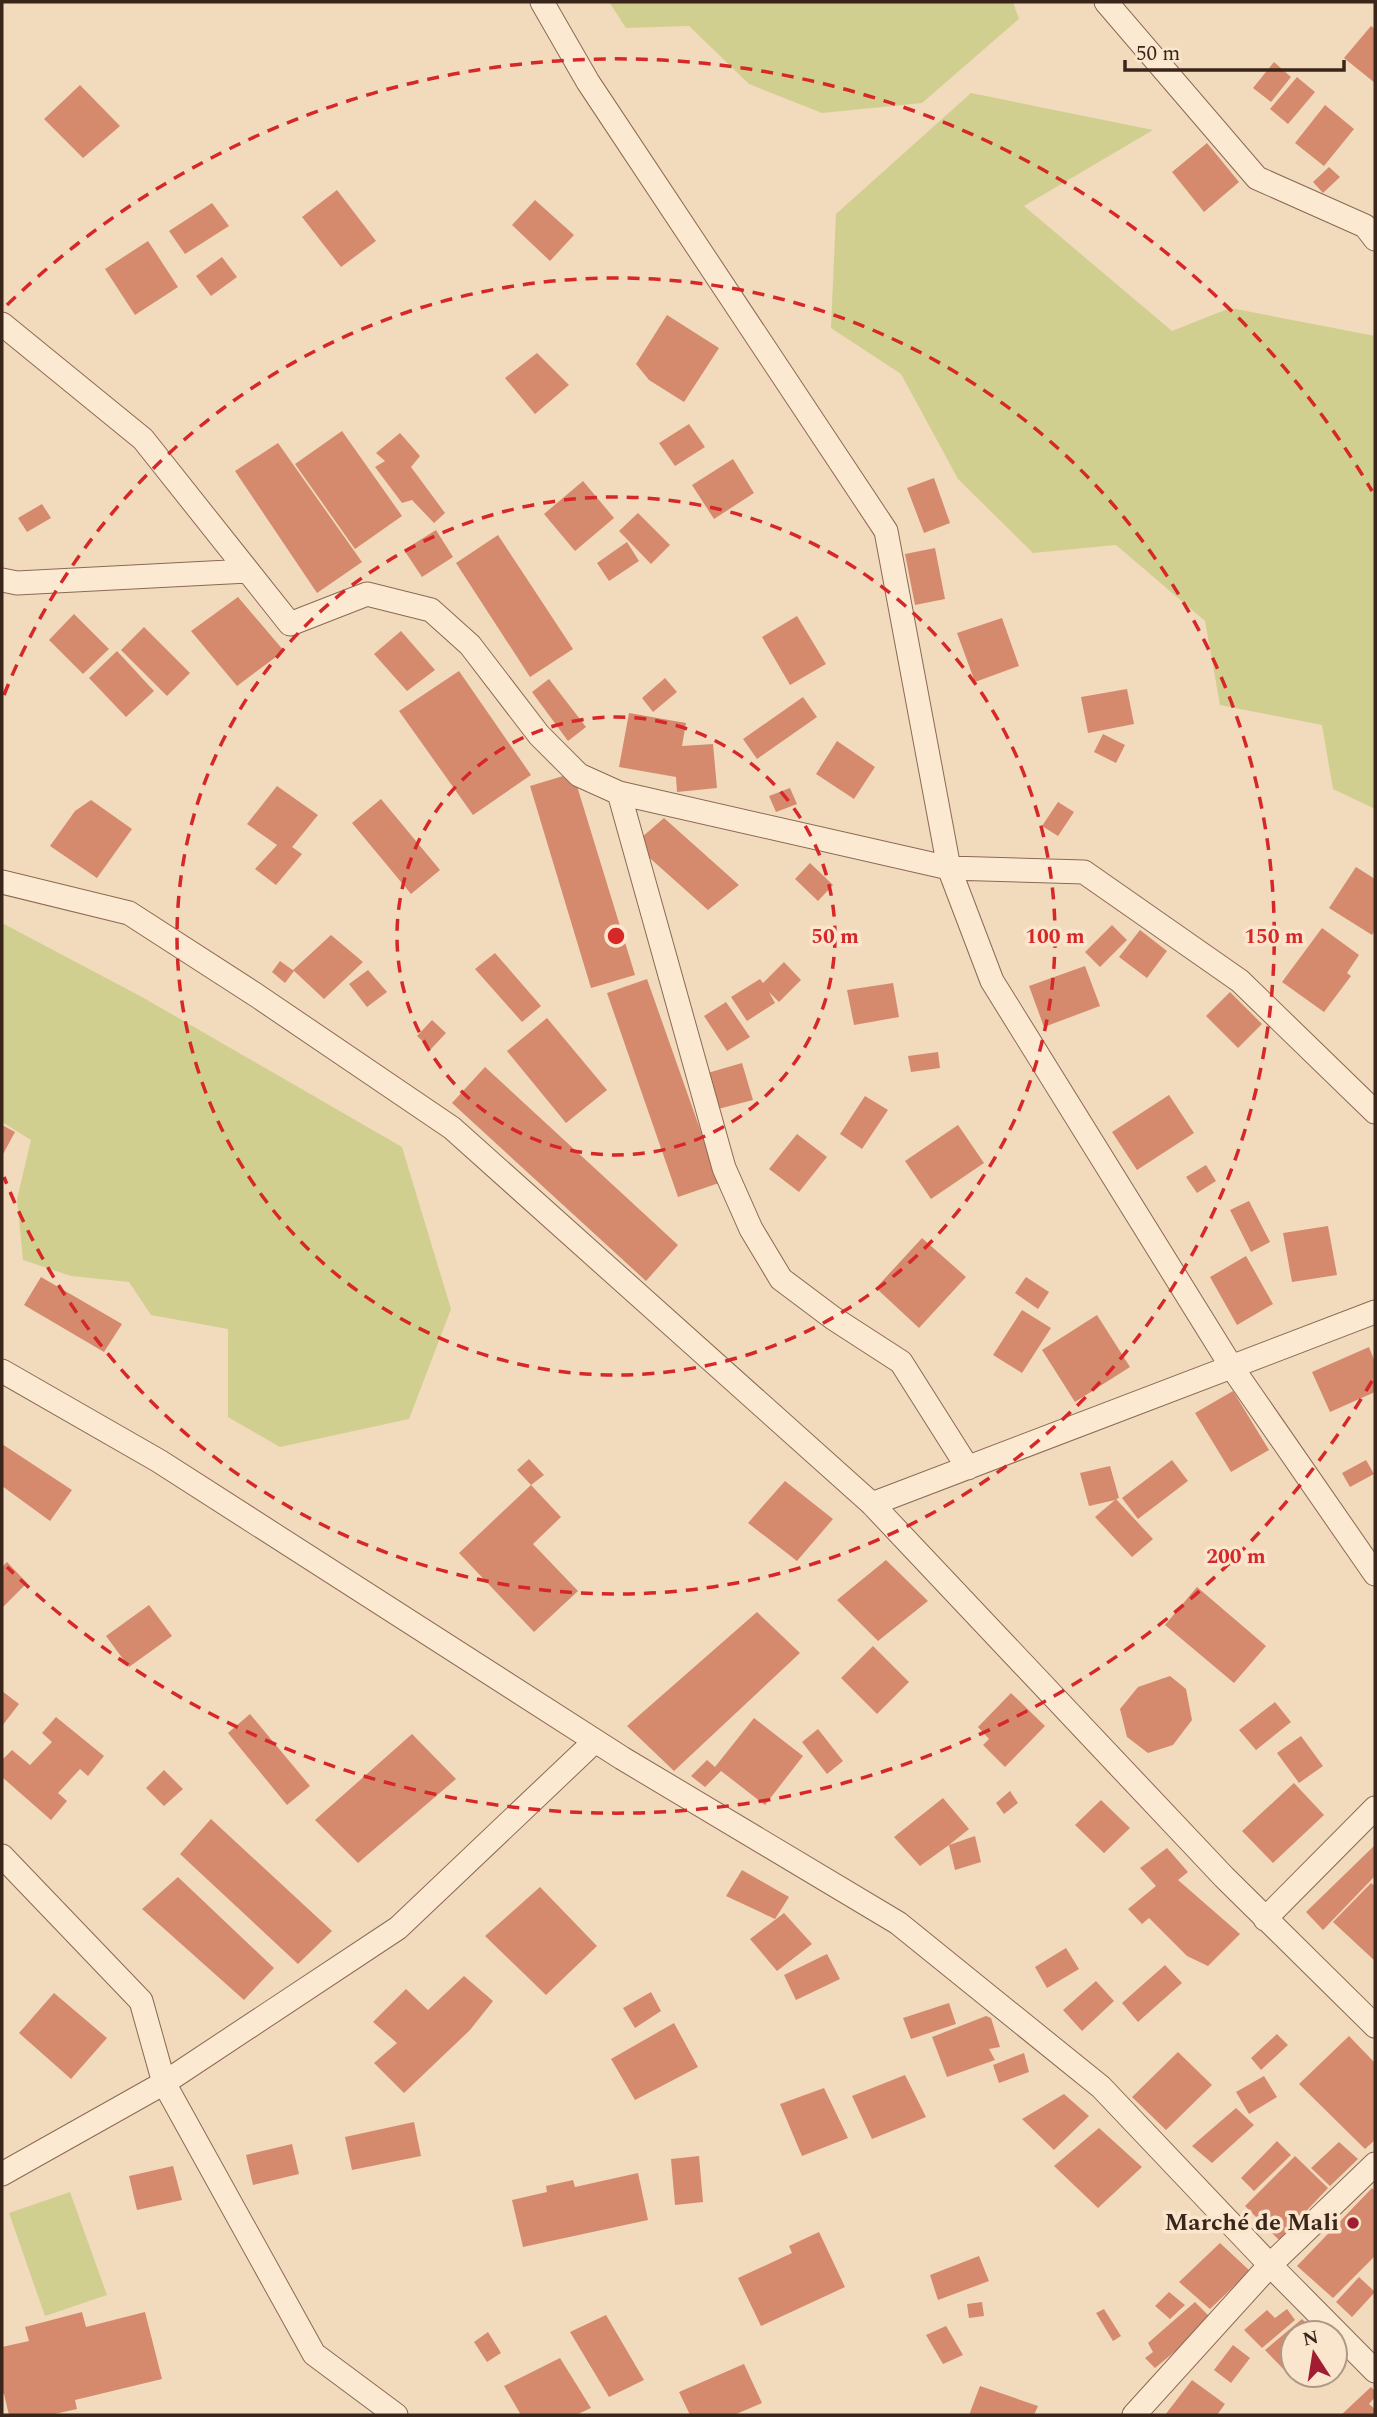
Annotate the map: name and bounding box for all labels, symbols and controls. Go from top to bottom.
scale bar [1125,28,1344,72]
text: 50 m [1136,38,1180,70]
text: 50 m [811,921,859,953]
text: 100 m [1025,921,1085,953]
text: 150 m [1244,921,1304,953]
centre of rings [604,924,628,948]
text: 200 m [1206,1541,1266,1573]
place label: Marché de Mali [1164,2205,1339,2241]
marker: Marché de Mali [1345,2215,1361,2231]
north arrow [1279,2319,1349,2389]
text: N [1300,2323,1321,2355]

